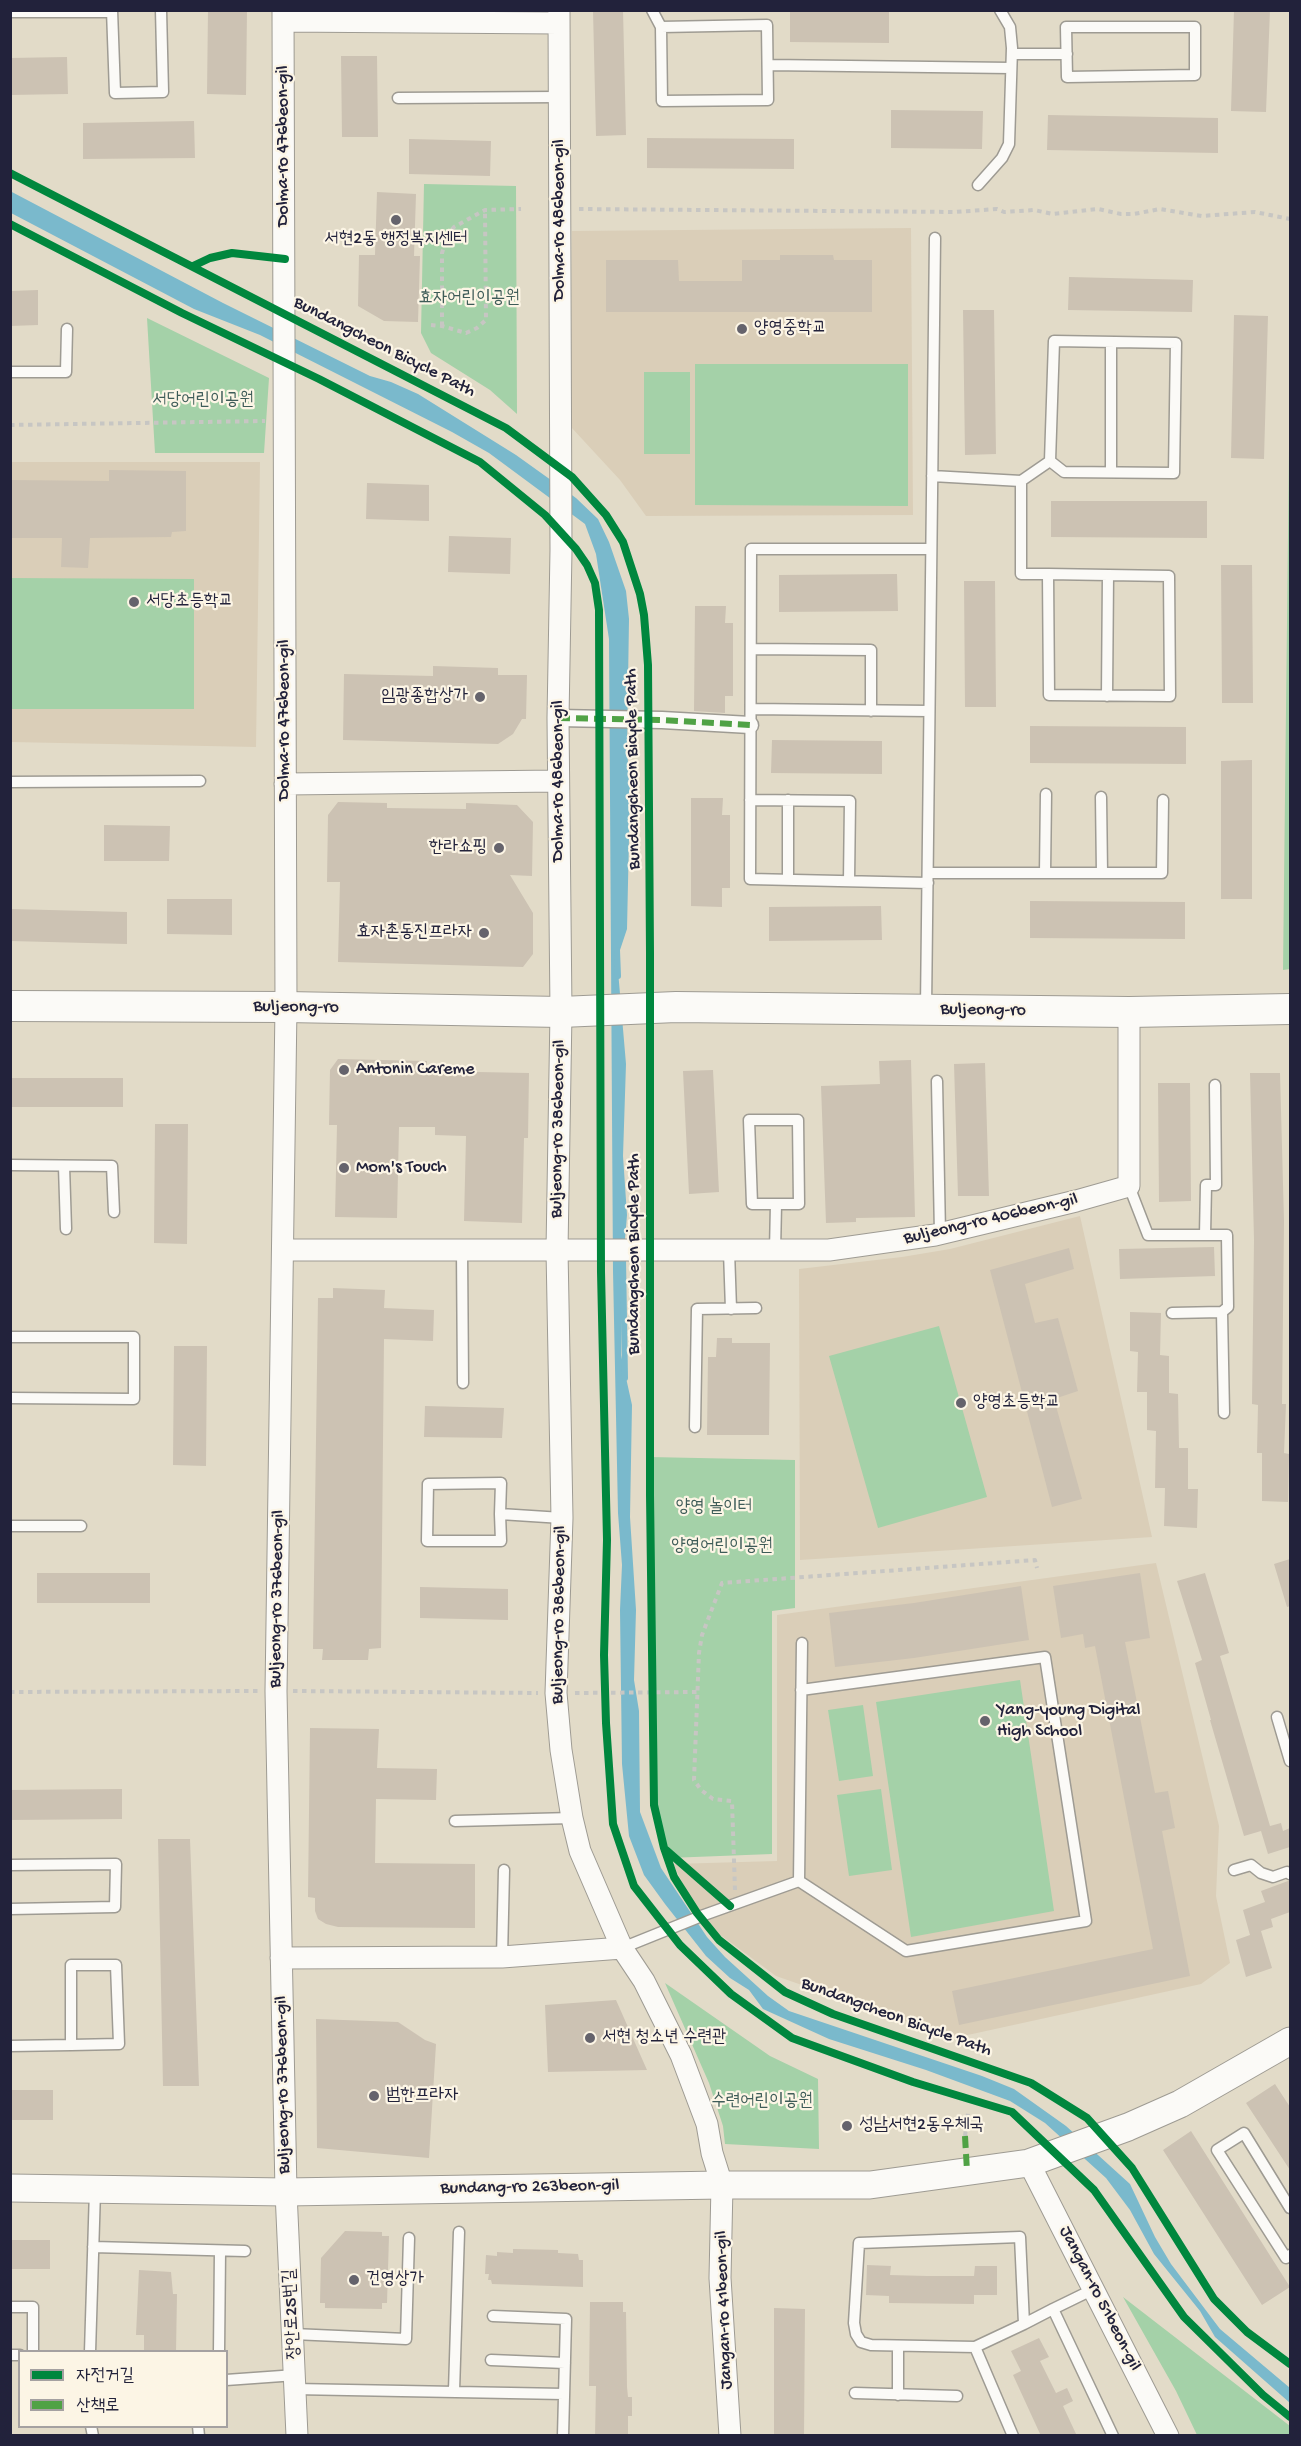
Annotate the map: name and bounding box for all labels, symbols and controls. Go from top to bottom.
street label: Dolma-ro 476beon-gil [273,66,295,226]
street label: Dolma-ro 486beon-gil [549,139,571,301]
marker: 서현2동 행정복지센터 [389,213,403,227]
place label: 서현2동 행정복지센터 [324,229,468,251]
park label: 효자어린이공원 [418,288,520,310]
street label: Bundangcheon Bicycle Path [289,293,479,403]
place label: 양영중학교 [754,318,826,340]
marker: 양영중학교 [735,322,749,336]
park label: 서당어린이공원 [152,390,254,412]
place label: 서당초등학교 [146,591,233,613]
marker: 서당초등학교 [127,595,141,609]
street label: Dolma-ro 476beon-gil [274,640,296,800]
street label: Bundangcheon Bicycle Path [621,668,647,870]
place label: 임광종합상가 [381,686,468,708]
marker: 임광종합상가 [473,690,487,704]
street label: Dolma-ro 486beon-gil [548,700,570,862]
place label: 한라쇼핑 [429,837,487,859]
marker: 한라쇼핑 [492,841,506,855]
place label: 효자촌동진프라자 [356,922,472,944]
marker: 효자촌동진프라자 [477,926,491,940]
street label: Buljeong-ro [253,996,339,1020]
street label: Buljeong-ro [940,999,1026,1023]
street label: Buljeong-ro 386beon-gil [547,1039,571,1219]
place label: Antonin Careme [356,1059,475,1081]
marker: Antonin Careme [337,1063,351,1077]
street label: Bundangcheon Bicycle Path [624,1153,646,1355]
place label: Mom's Touch [356,1157,447,1179]
marker: Mom's Touch [337,1161,351,1175]
street label: Buljeong-ro 406beon-gil [902,1189,1080,1251]
place label: 양영초등학교 [973,1392,1060,1414]
marker: 양영초등학교 [954,1396,968,1410]
park label: 양영 놀이터 [676,1497,752,1519]
street label: Buljeong-ro 376beon-gil [266,1510,290,1688]
street label: Buljeong-ro 386beon-gil [548,1525,572,1705]
park label: 양영어린이공원 [671,1536,773,1558]
place label: Yang-young Digital High School [997,1700,1141,1742]
marker: Yang-young Digital High School [978,1714,992,1728]
street label: Bundangcheon Bicycle Path [798,1973,994,2063]
street label: Buljeong-ro 376beon-gil [272,1996,296,2174]
place label: 서현 청소년 수련관 [602,2027,726,2049]
marker: 서현 청소년 수련관 [583,2031,597,2045]
place label: 범한프라자 [386,2085,458,2107]
marker: 범한프라자 [367,2089,381,2103]
park label: 수련어린이공원 [711,2091,813,2113]
place label: 성남서현2동우체국 [859,2115,984,2137]
marker: 성남서현2동우체국 [840,2119,854,2133]
street label: Bundang-ro 263beon-gil [440,2176,620,2200]
street label: Jangan-ro 51beon-gil [1053,2223,1145,2375]
street label: Jangan-ro 41beon-gil [711,2230,739,2390]
street label: 장안로25번길 [280,2268,306,2360]
place label: 건영상가 [366,2269,424,2291]
marker: 건영상가 [347,2273,361,2287]
legend [18,2350,228,2428]
text: 자전거길 [76,2366,134,2387]
text: 산책로 [76,2396,119,2417]

